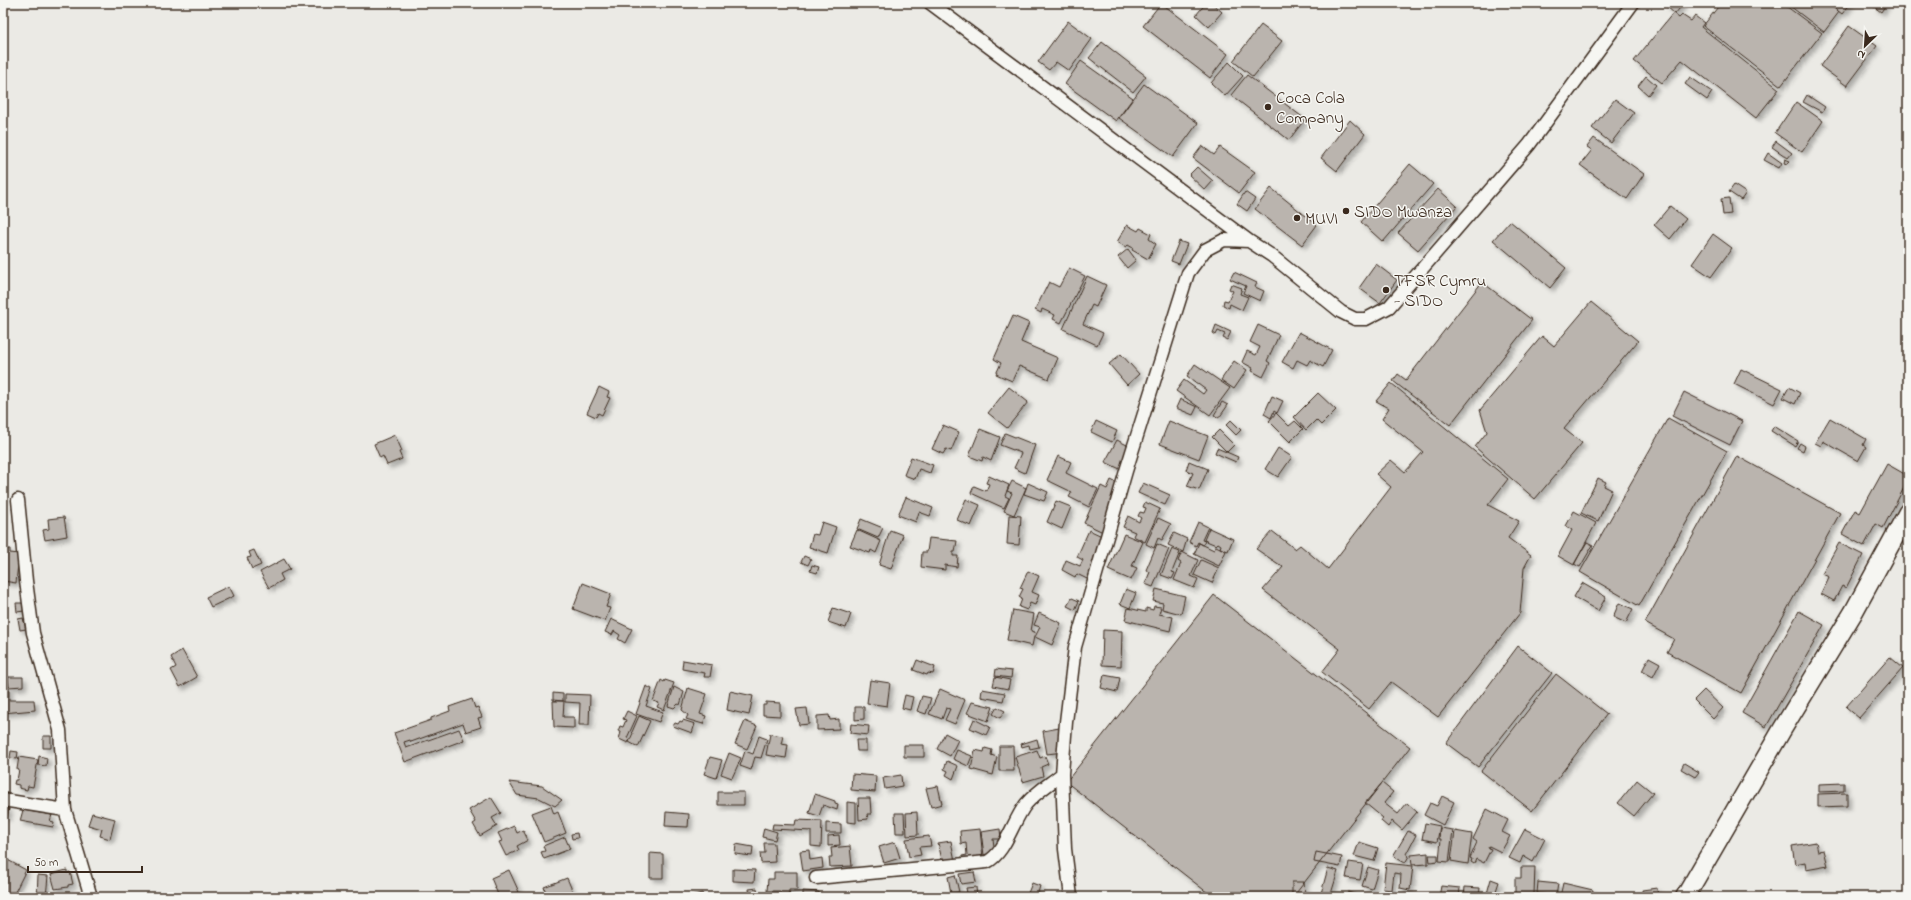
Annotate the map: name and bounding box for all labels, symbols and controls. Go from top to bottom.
north arrow [1845,26,1885,66]
text: N [1854,45,1868,63]
place label: Coca Cola Company [1276,86,1345,132]
marker: Coca Cola Company [1263,102,1273,112]
place label: SIDO Mwanza [1354,200,1452,225]
marker: SIDO Mwanza [1341,206,1351,216]
place label: MUVI [1305,207,1338,232]
marker: MUVI [1292,213,1302,223]
place label: TFSR Cymru - SIDO [1394,269,1486,314]
marker: TFSR Cymru - SIDO [1381,285,1391,295]
scale bar [28,848,142,874]
text: 50 m [34,854,58,872]

